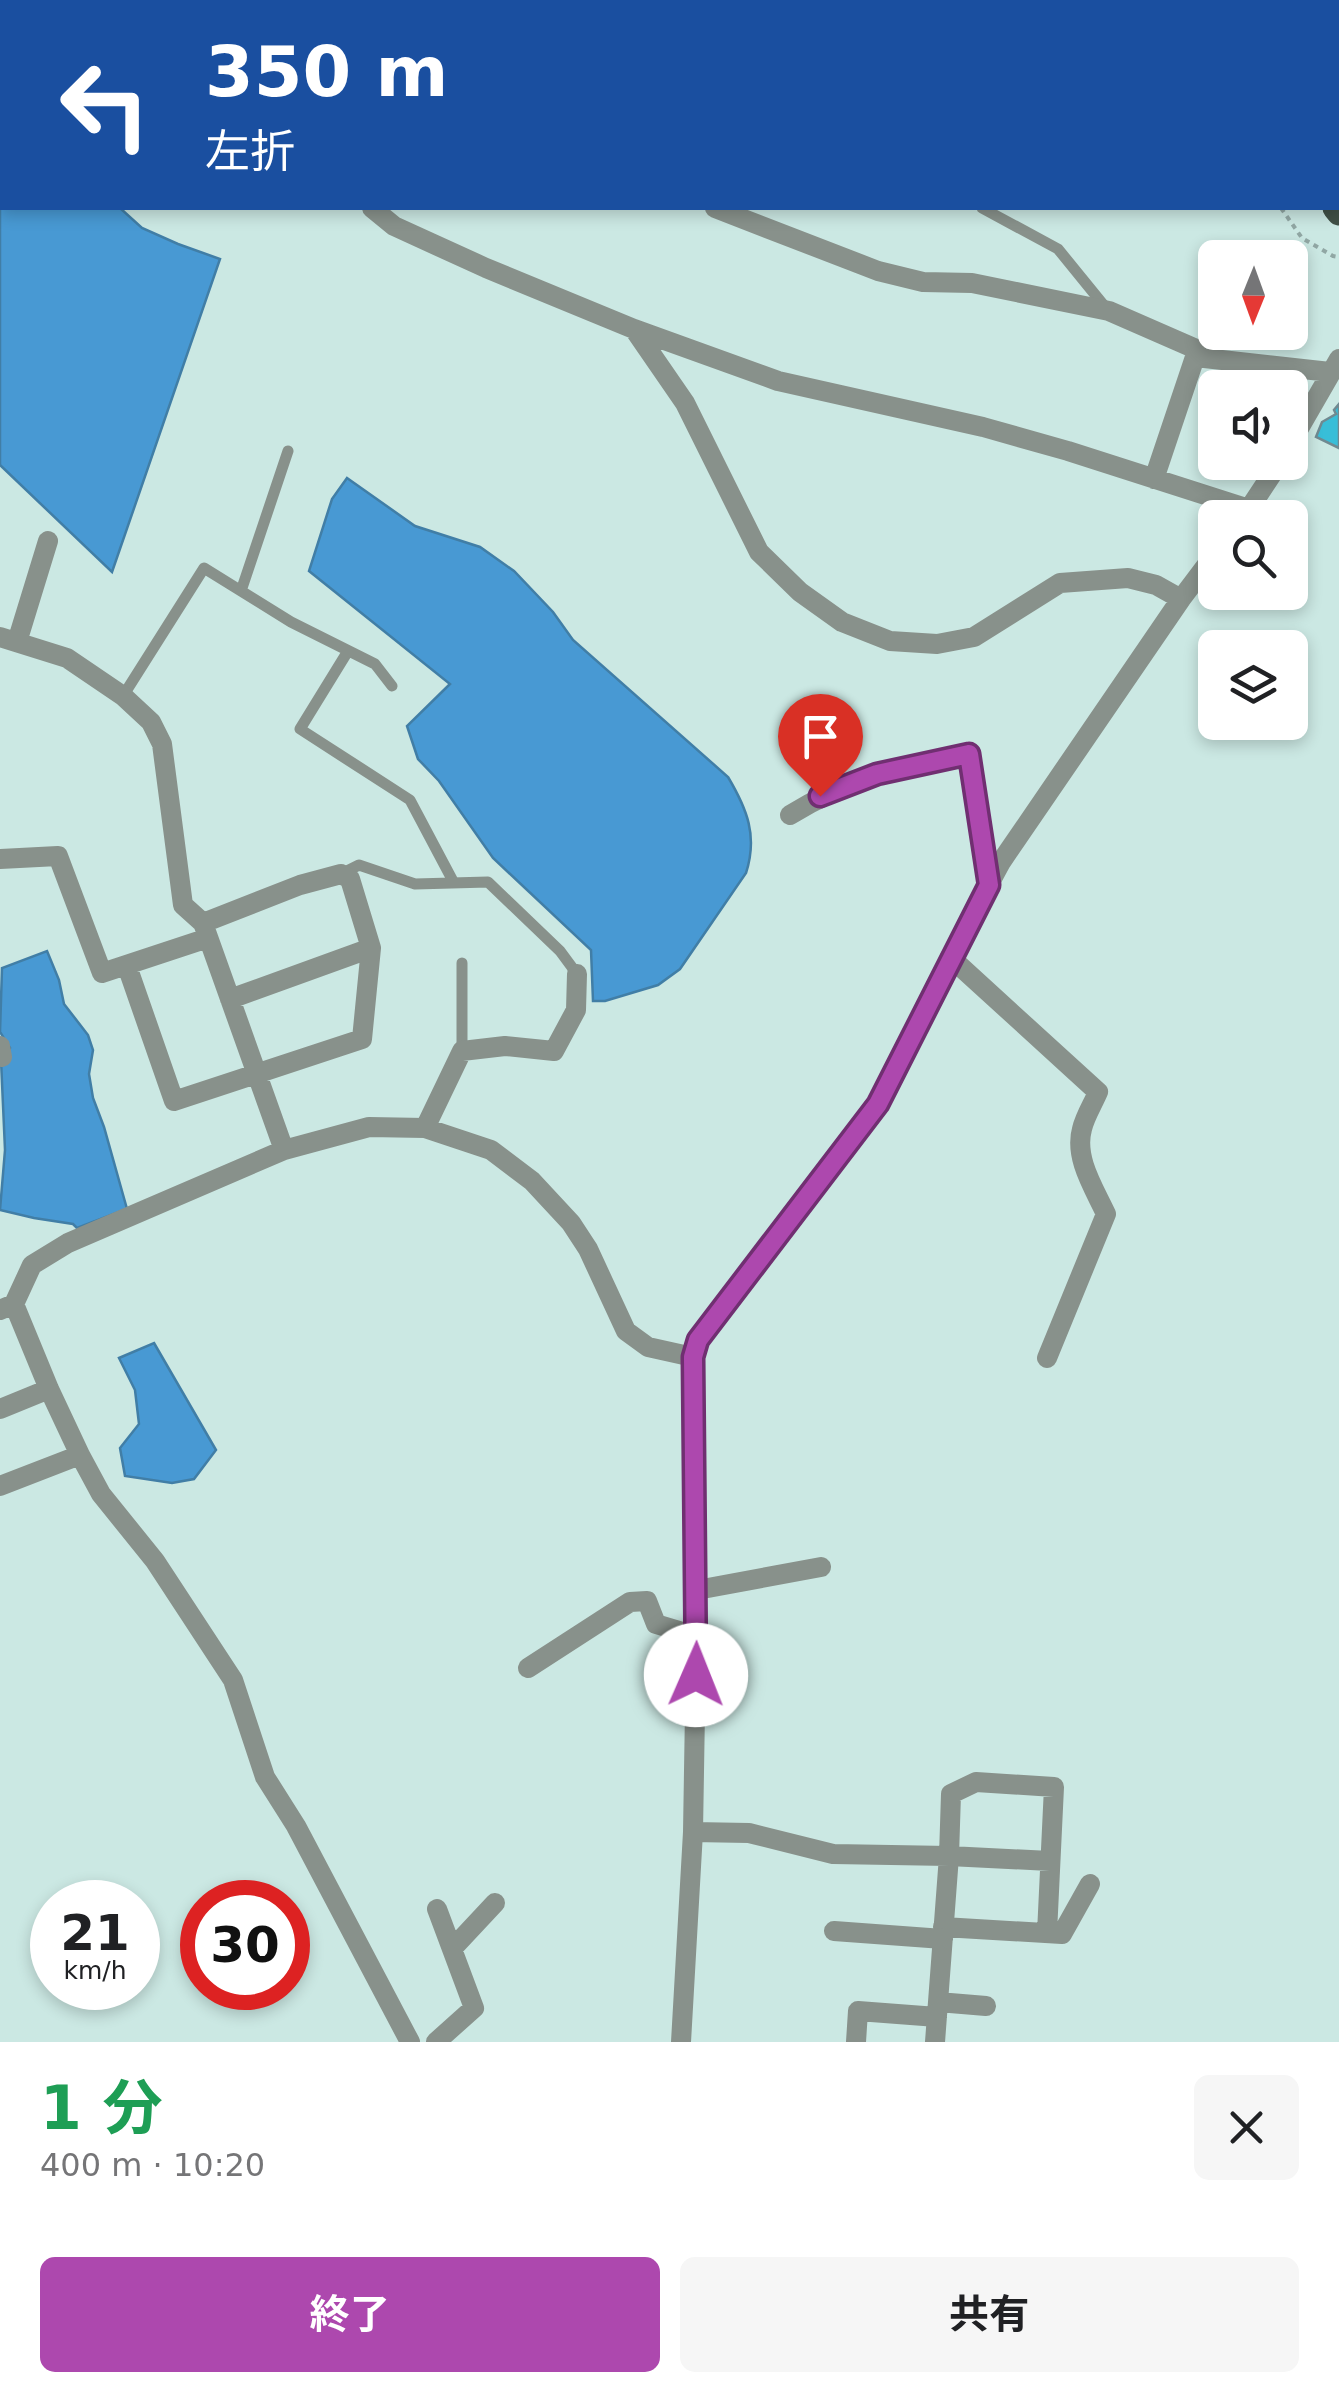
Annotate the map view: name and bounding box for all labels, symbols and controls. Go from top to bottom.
text: 350 m [205,31,448,113]
icon: left [40,40,170,170]
text: 左折 [205,125,295,178]
north arrow [1198,240,1308,350]
map controls [1198,240,1308,740]
button: sound [1198,370,1308,480]
button: search [1198,500,1308,610]
button: layers [1198,630,1308,740]
pin [778,694,863,797]
icon: arrive [793,709,848,764]
position arrow [644,1623,748,1727]
speed limit sign: 30 [180,1880,310,2010]
text: 21 [60,1904,130,1962]
text: km/h [63,1956,127,1985]
text: 1 分 [40,2073,163,2143]
button: close [1194,2075,1299,2180]
text: 400 m · 10:20 [40,2146,265,2184]
button: 終了 [40,2257,660,2372]
button: 共有 [680,2257,1299,2372]

